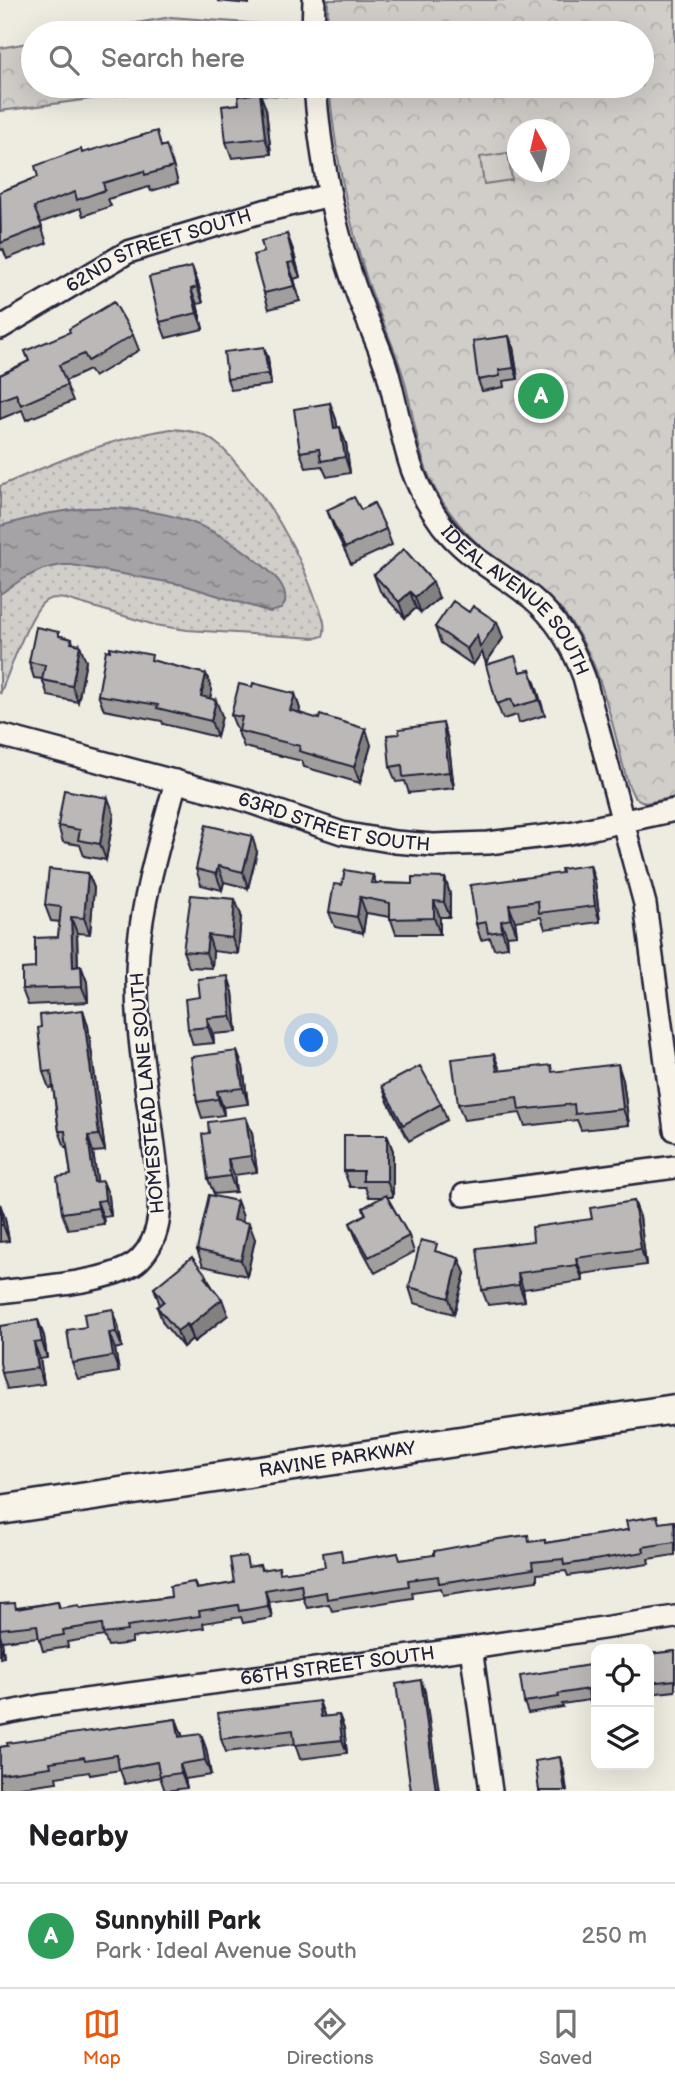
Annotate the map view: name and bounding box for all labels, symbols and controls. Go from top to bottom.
search box [21,21,654,98]
icon: search [45,41,83,79]
text: Search here [101,44,245,75]
north arrow [507,119,570,182]
street label: 62ND STREET SOUTH [62,204,254,298]
pin: A [518,370,564,422]
street label: IDEAL AVENUE SOUTH [436,521,594,679]
street label: 63RD STREET SOUTH [235,787,431,856]
street label: HOMESTEAD LANE SOUTH [126,971,170,1215]
your location [294,1023,328,1057]
street label: RAVINE PARKWAY [257,1436,418,1483]
street label: 66TH STREET SOUTH [239,1642,436,1690]
map controls [591,1644,654,1770]
button: locate [591,1644,654,1707]
button: layers [591,1707,654,1770]
text: Nearby [28,1819,128,1855]
text: Sunnyhill Park [95,1906,261,1937]
text: A [44,1922,58,1950]
text: 250 m [581,1922,647,1950]
text: Park · Ideal Avenue South [95,1937,357,1965]
tab: Map [83,2005,121,2070]
tab: Directions [286,2005,374,2070]
tab: Saved [539,2005,592,2070]

